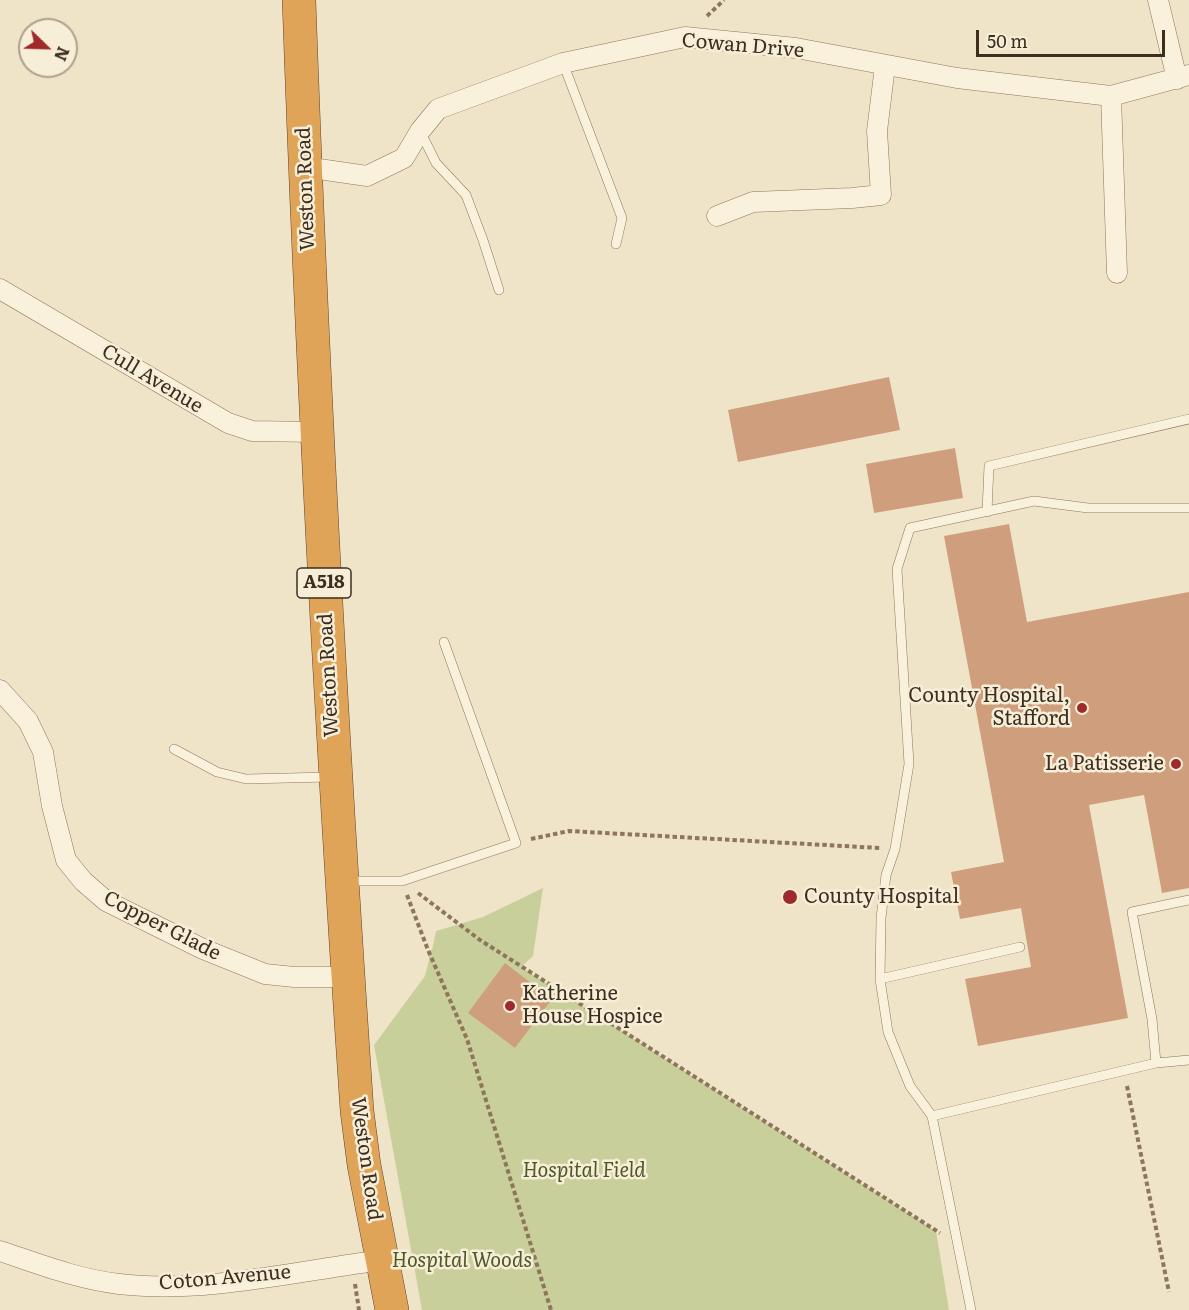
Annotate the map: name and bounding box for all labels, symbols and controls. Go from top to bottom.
north arrow [18,18,78,78]
scale bar [979,18,1168,56]
text: 50 m [987,27,1028,54]
street label: Cowan Drive [681,29,805,63]
text: N [49,43,76,65]
street label: Weston Road [292,127,320,251]
street label: Cull Avenue [97,339,207,419]
road number: A518 [297,568,351,598]
street label: Weston Road [314,612,344,738]
place label: County Hospital, Stafford [908,684,1070,731]
marker: County Hospital, Stafford [1075,701,1089,715]
place label: La Patisserie [1045,752,1164,776]
marker: La Patisserie [1169,757,1183,771]
place label: County Hospital [804,885,959,909]
street label: Copper Glade [99,886,225,966]
marker: County Hospital [781,888,799,906]
place label: Katherine House Hospice [522,982,663,1029]
marker: Katherine House Hospice [503,999,517,1013]
street label: Weston Road [345,1096,387,1222]
park label: Hospital Field [522,1159,646,1183]
park label: Hospital Woods [392,1249,532,1273]
street label: Coton Avenue [158,1260,292,1296]

